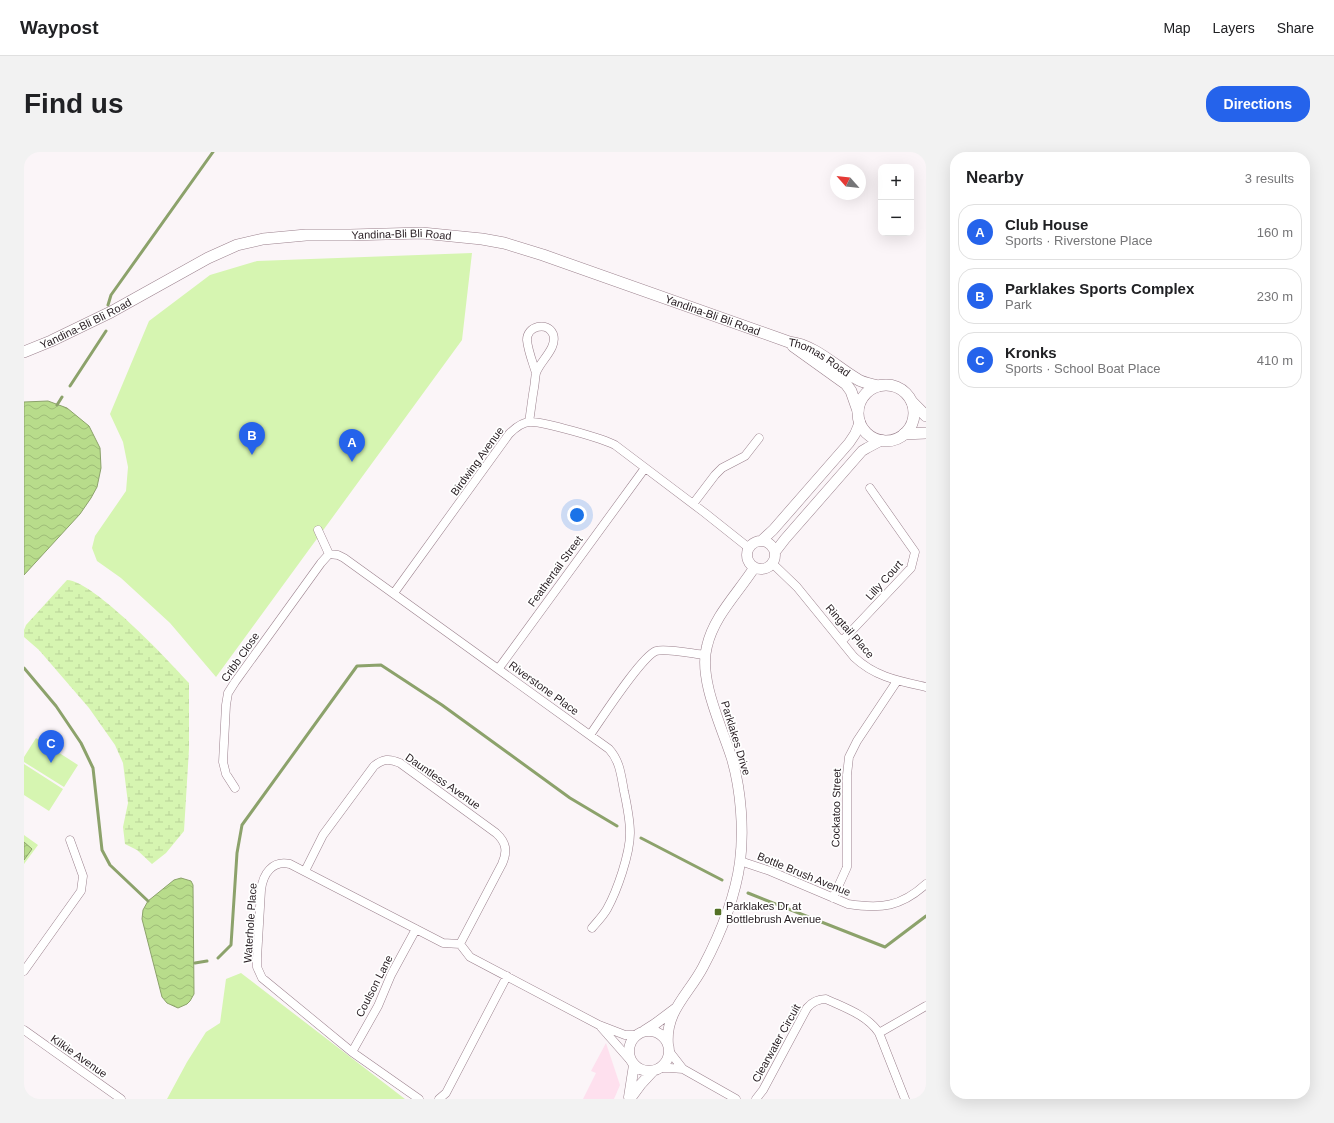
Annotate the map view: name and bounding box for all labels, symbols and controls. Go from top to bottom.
text: Waypost [20,17,98,38]
text: Map [1163,20,1191,36]
text: Layers [1213,20,1255,36]
text: Share [1277,20,1314,36]
button: Directions [1206,86,1310,122]
text: Find us [24,88,124,119]
north arrow [830,164,866,200]
map controls [878,164,914,236]
button: + [878,164,914,200]
text: Nearby [966,168,1024,187]
text: 3 results [1245,171,1294,186]
button: − [878,200,914,236]
text: Club House [1005,216,1088,233]
text: A [975,225,985,240]
text: 160 m [1257,225,1293,240]
street label: Yandina-Bli Bli Road [351,227,452,242]
text: Sports · Riverstone Place [1005,233,1152,248]
text: Parklakes Sports Complex [1005,280,1194,297]
text: B [975,289,985,304]
text: 230 m [1257,289,1293,304]
street label: Yandina-Bli Bli Road [663,293,762,337]
street label: Yandina-Bli Bli Road [38,296,133,351]
text: Park [1005,297,1032,312]
street label: Thomas Road [788,336,852,379]
text: Kronks [1005,344,1057,361]
text: C [975,353,985,368]
text: 410 m [1257,353,1293,368]
text: Sports · School Boat Place [1005,361,1160,376]
pin: B [239,422,265,455]
street label: Birdwing Avenue [448,424,506,498]
pin: A [339,429,365,462]
your location [567,505,587,525]
street label: Feathertail Street [525,533,585,609]
street label: Lilly Court [863,558,905,602]
street label: Ringtail Place [823,602,877,660]
street label: Cribb Close [219,630,261,684]
street label: Riverstone Place [507,659,581,717]
street label: Parklakes Drive [719,699,753,777]
pin: C [38,730,64,763]
street label: Dauntless Avenue [403,751,483,811]
street label: Cockatoo Street [829,768,843,848]
street label: Bottle Brush Avenue [756,850,852,898]
street label: Waterhole Place [241,883,259,963]
place label: Parklakes Dr at Bottlebrush Avenue [726,900,821,925]
marker: Parklakes Dr at Bottlebrush Avenue [713,907,723,917]
street label: Coulson Lane [353,953,395,1019]
street label: Clearwater Circuit [750,1002,802,1084]
street label: Kilkie Avenue [49,1032,109,1080]

